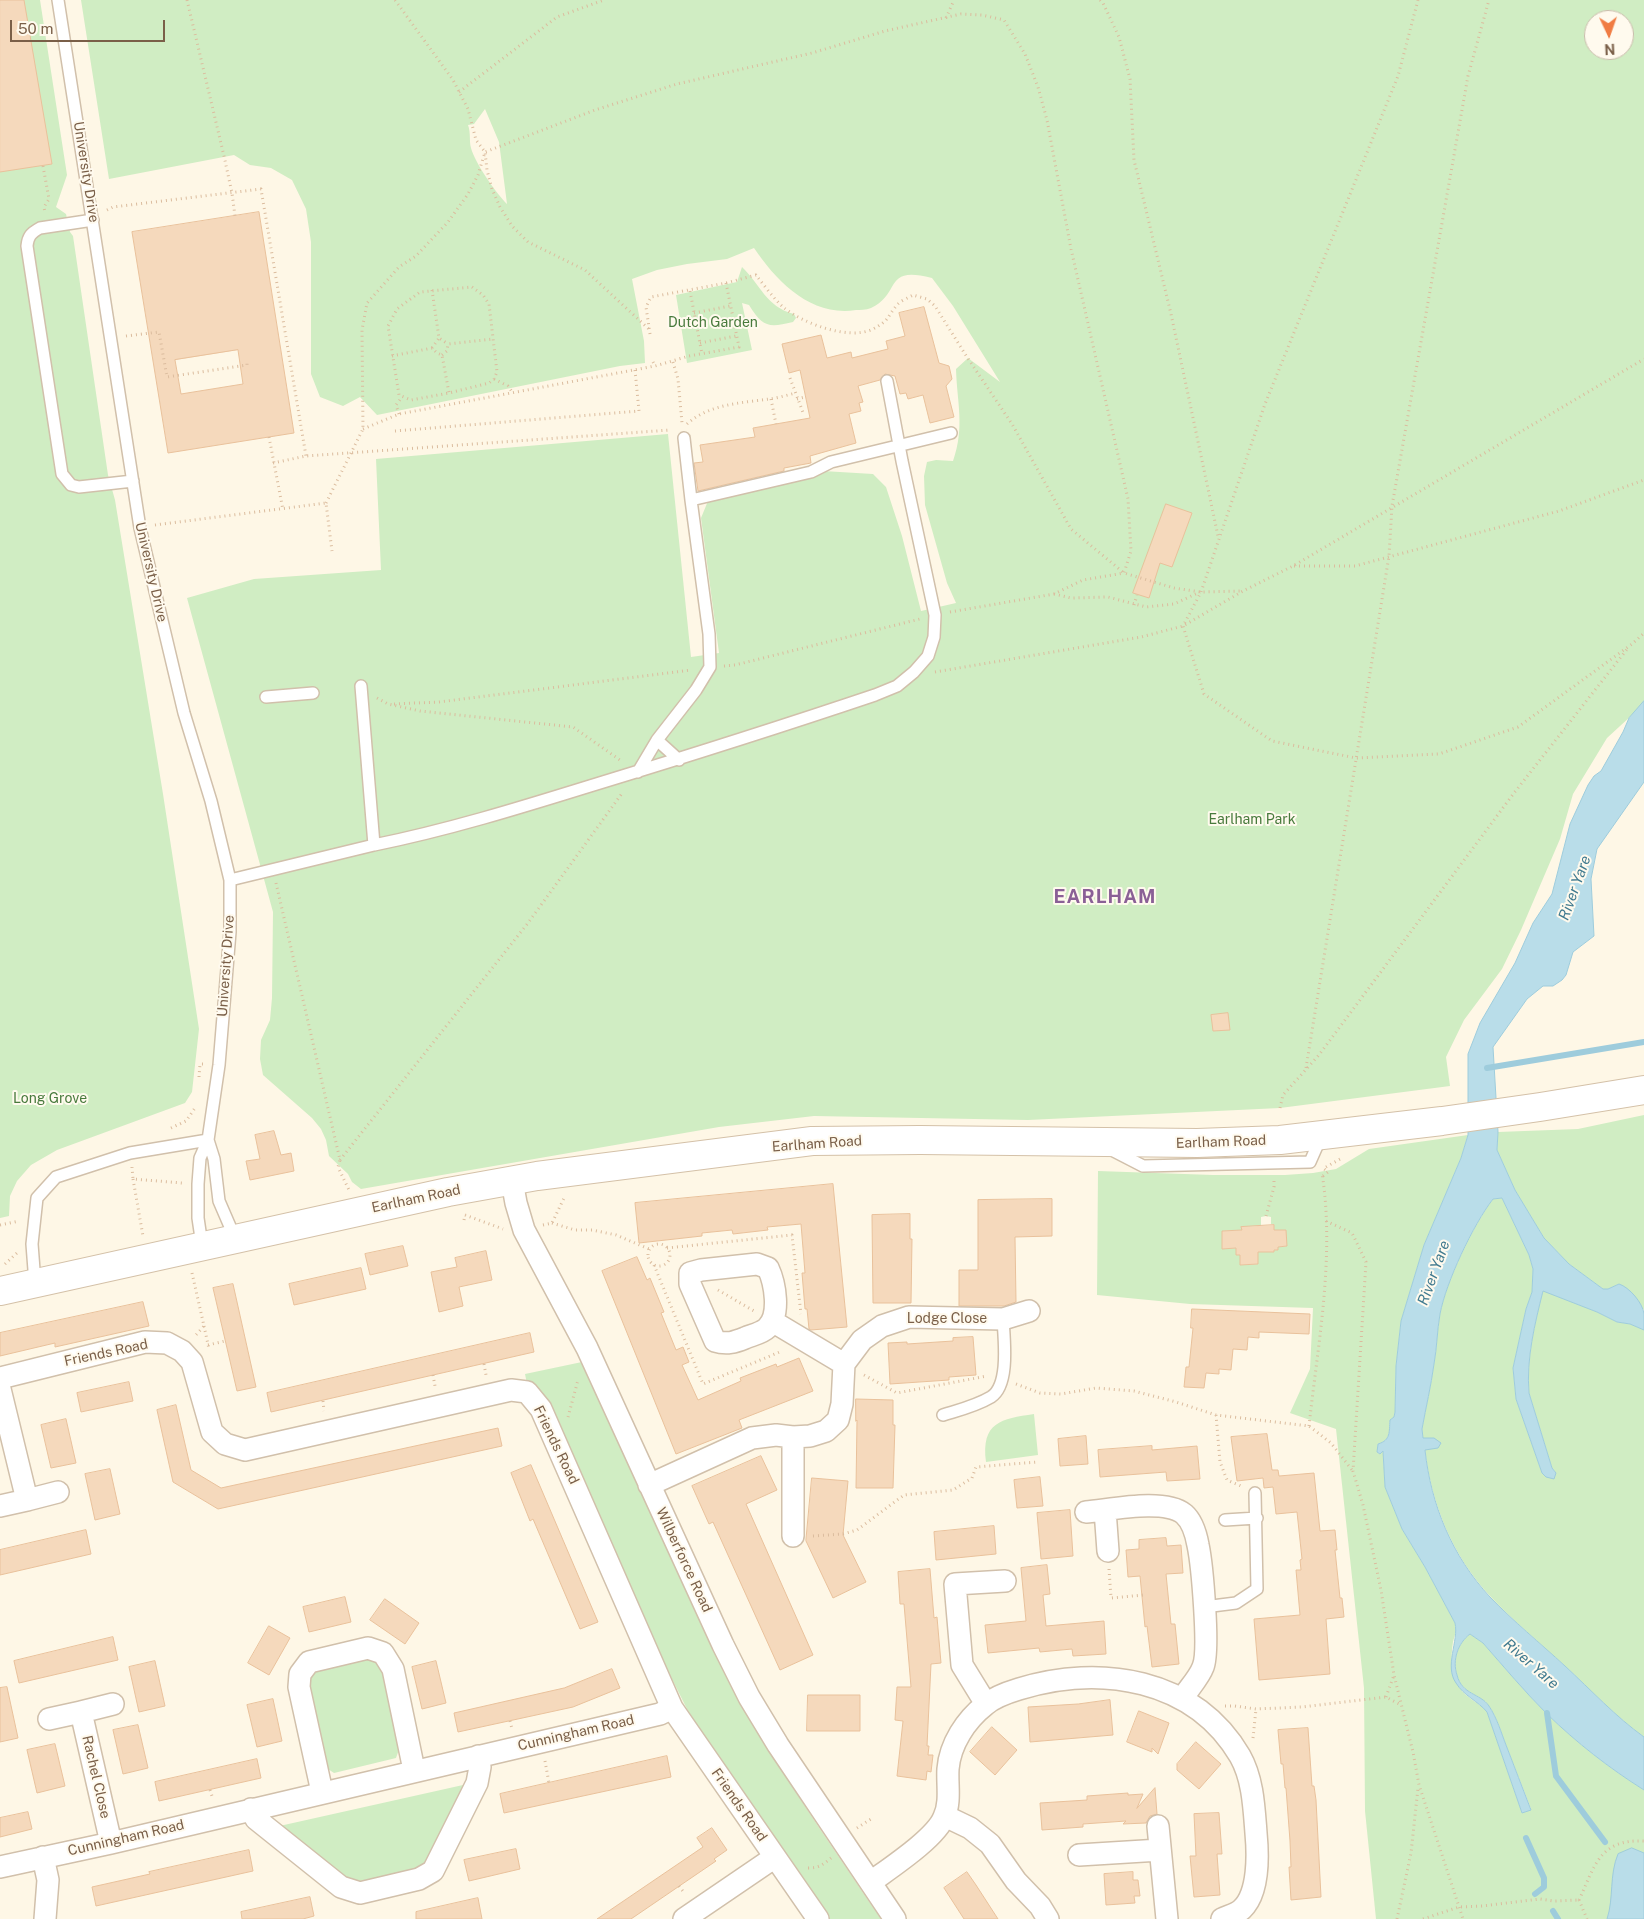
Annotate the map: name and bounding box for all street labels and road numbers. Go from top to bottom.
street label: University Drive [70,120,102,224]
street label: University Drive [131,520,171,624]
street label: University Drive [214,915,238,1017]
street label: Earlham Road [771,1132,863,1156]
street label: Earlham Road [1176,1132,1266,1152]
street label: Earlham Road [370,1181,462,1217]
street label: Lodge Close [907,1311,987,1327]
street label: Friends Road [63,1336,149,1370]
street label: Friends Road [530,1403,582,1487]
street label: Wilberforce Road [652,1505,716,1615]
street label: Cunningham Road [516,1711,636,1755]
street label: Rachel Close [78,1734,114,1820]
street label: Friends Road [708,1765,770,1845]
street label: Cunningham Road [66,1816,186,1860]

